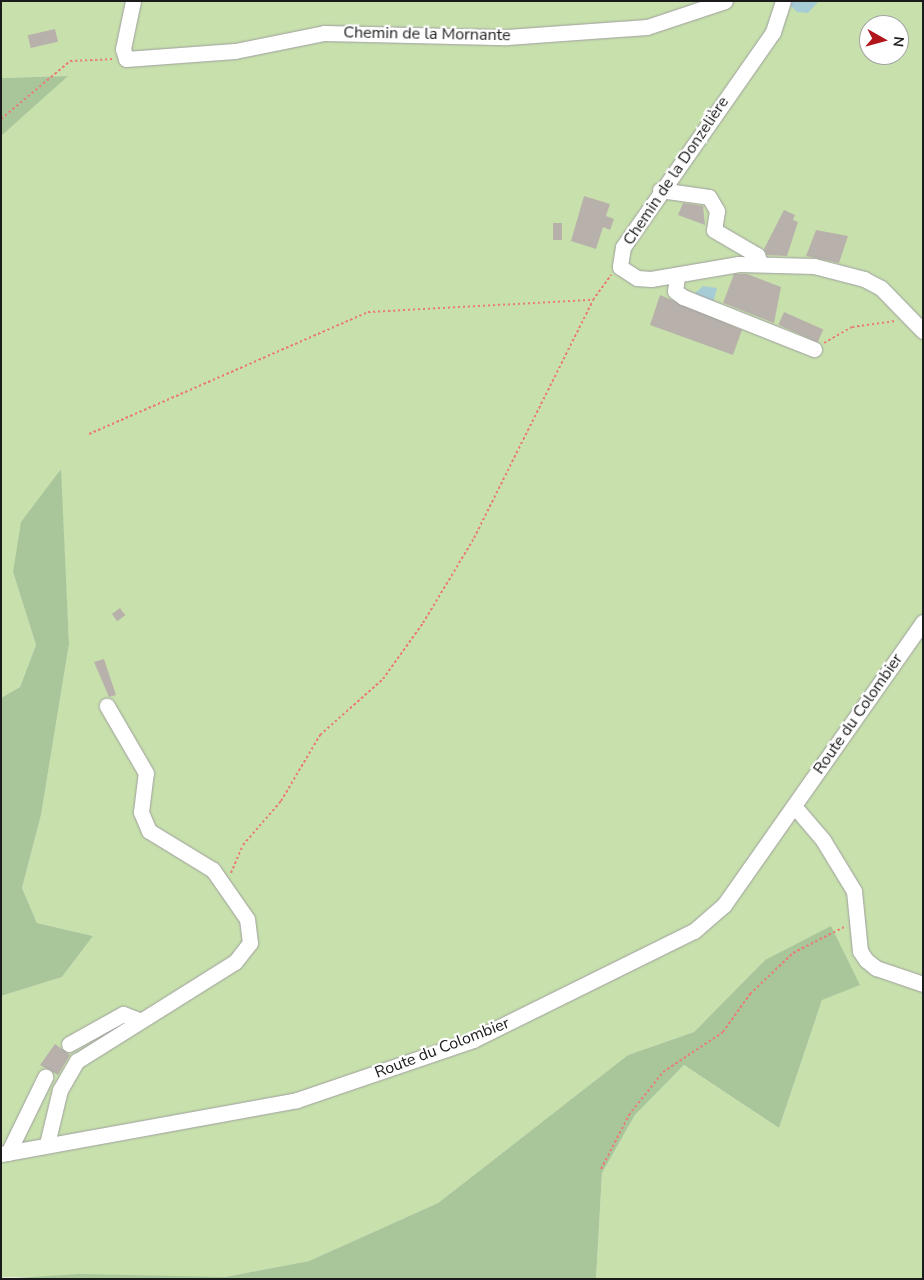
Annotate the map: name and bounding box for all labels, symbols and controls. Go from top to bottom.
north arrow [859,15,909,65]
street label: Chemin de la Mornante [343,23,511,45]
text: N [888,35,908,48]
street label: Chemin de la Donzelière [619,93,733,249]
street label: Route du Colombier [809,650,907,778]
street label: Route du Colombier [372,1013,512,1083]

